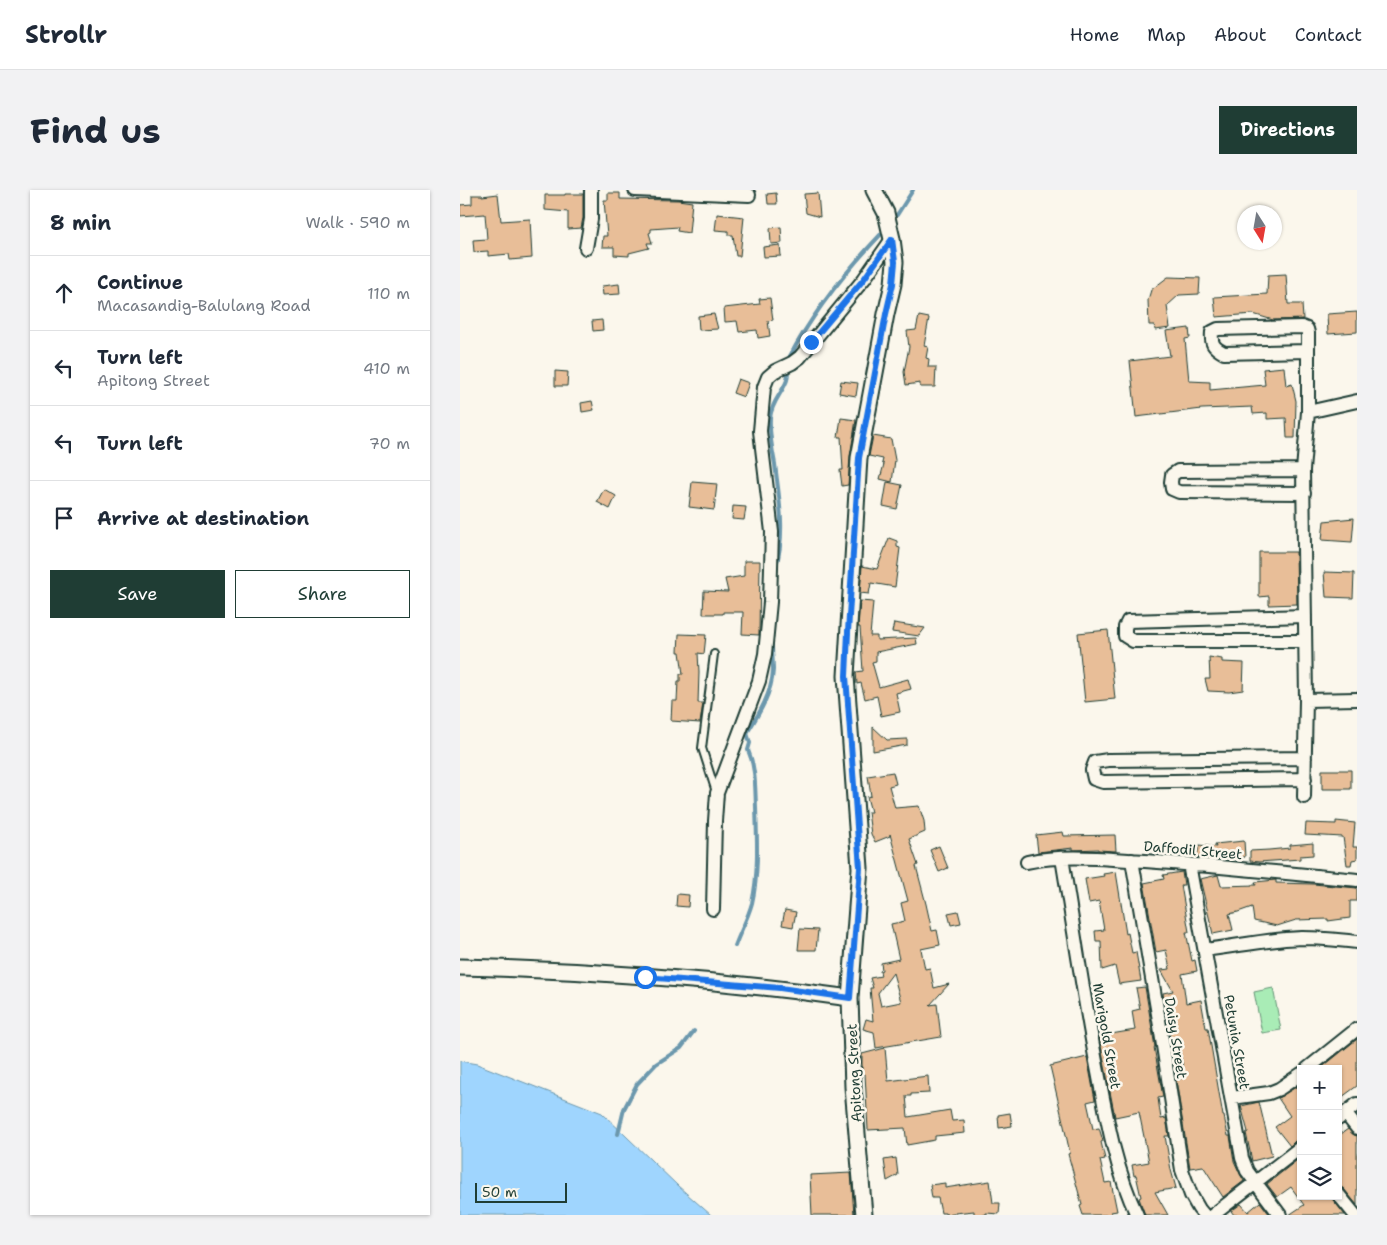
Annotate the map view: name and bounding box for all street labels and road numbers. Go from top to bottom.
street label: Daffodil Street [1143,837,1243,863]
street label: Marigold Street [1089,981,1125,1091]
street label: Petunia Street [1220,993,1254,1091]
street label: Daisy Street [1161,996,1191,1080]
street label: Apitong Street [842,1023,866,1123]

